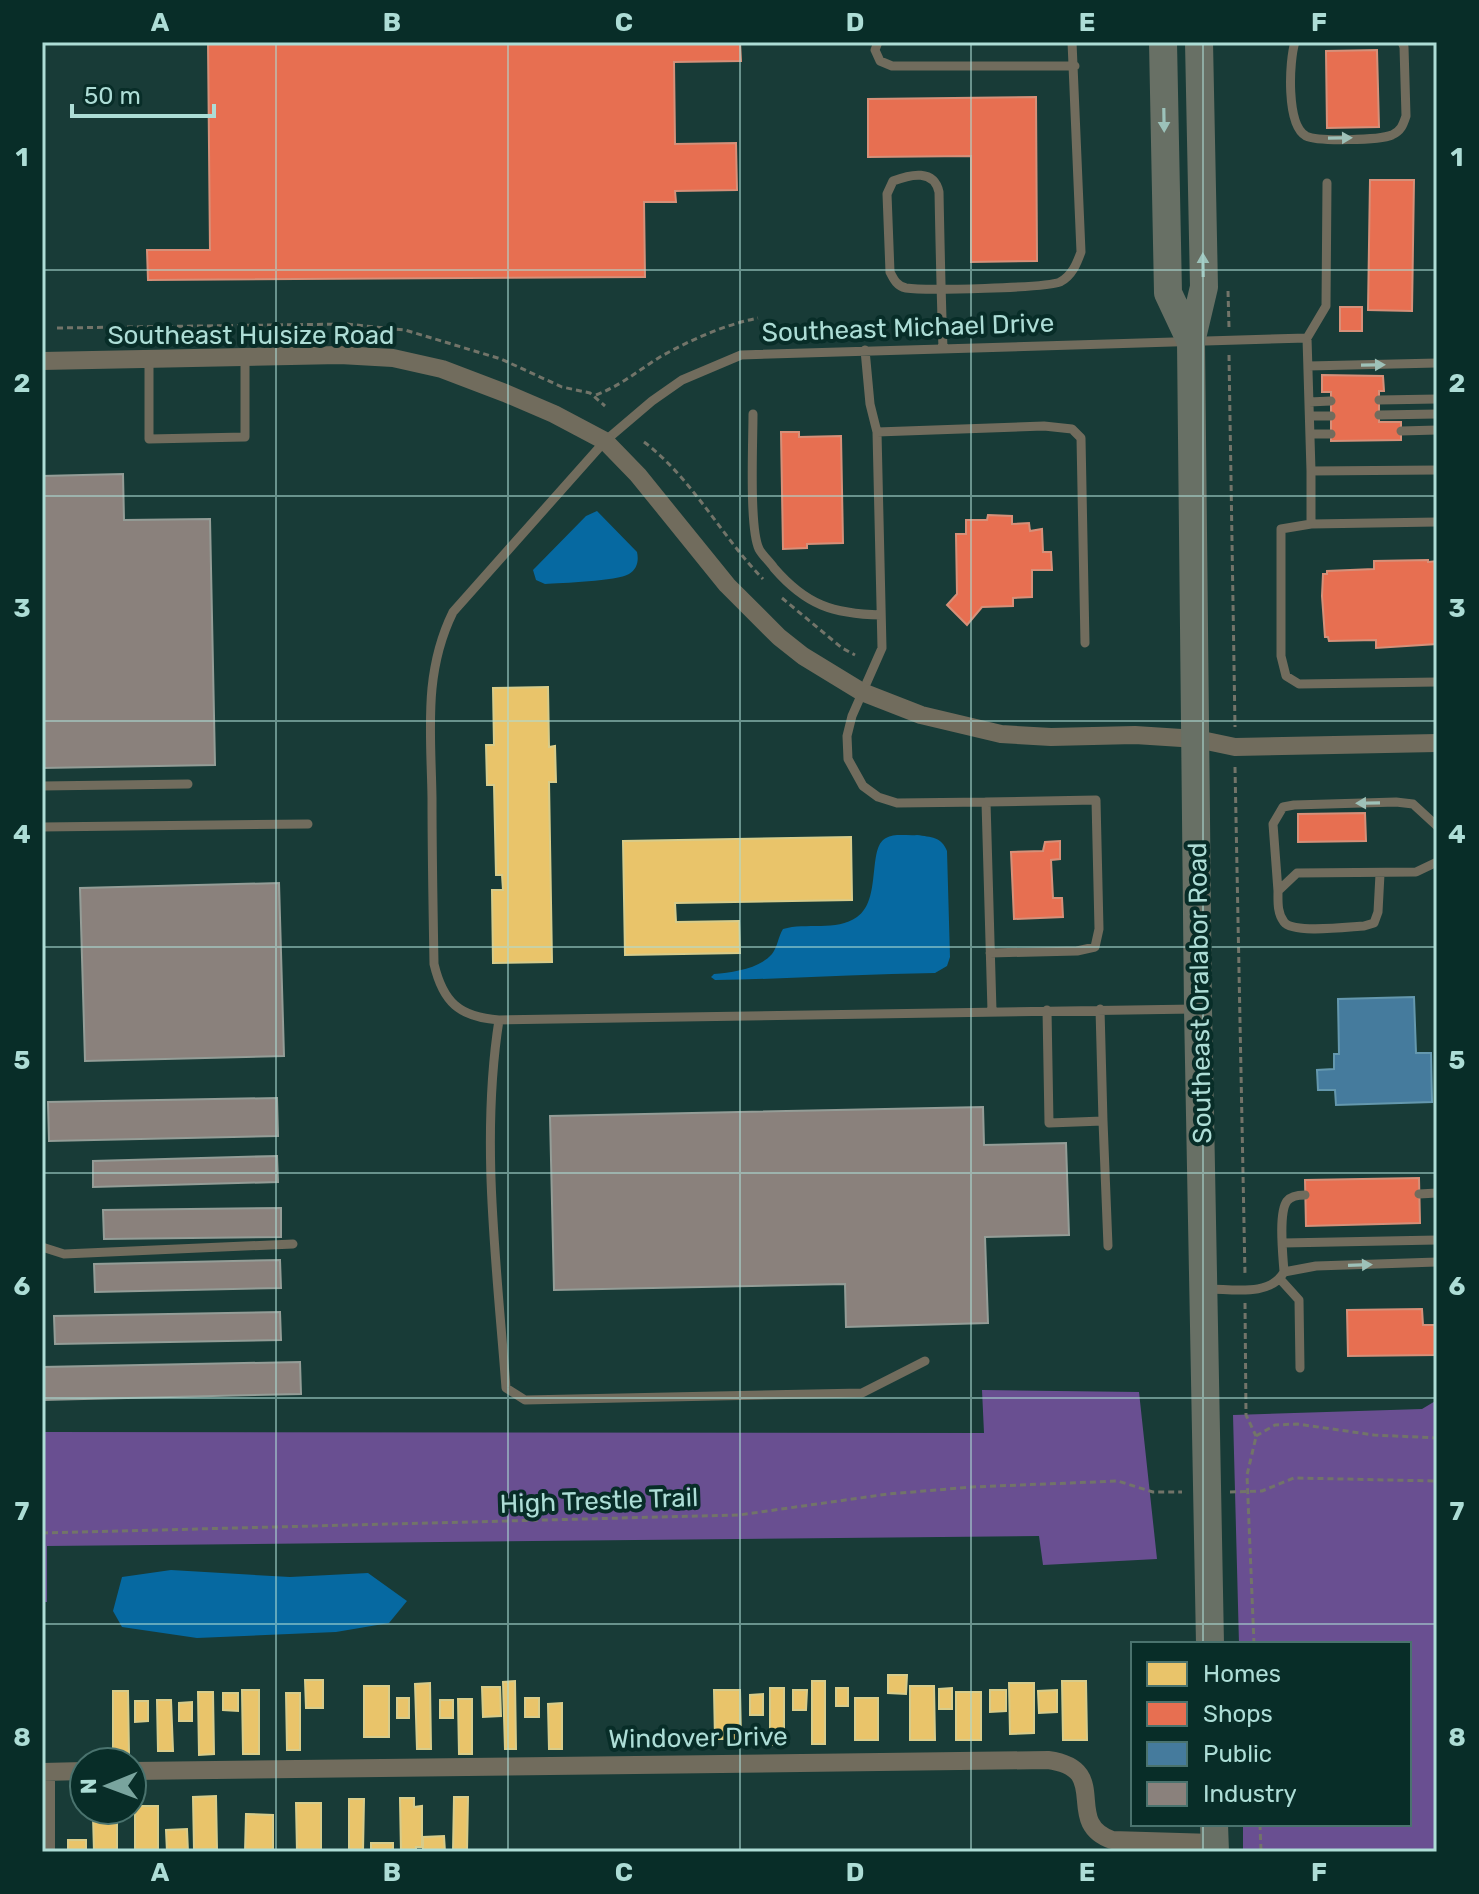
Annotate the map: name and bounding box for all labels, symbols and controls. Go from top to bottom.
text: A [151,7,170,38]
text: B [383,7,401,38]
text: C [615,7,633,38]
text: D [846,7,864,38]
text: E [1079,7,1095,38]
text: F [1311,7,1327,38]
scale bar [72,68,214,118]
text: 50 m [84,82,141,110]
one-way arrow [1158,108,1171,133]
one-way arrow [1328,132,1353,145]
text: 1 [16,142,28,173]
text: 1 [1451,142,1463,173]
one-way arrow [1197,252,1210,277]
street label: Southeast Michael Drive [761,307,1055,349]
street label: Southeast Hulsize Road [107,320,395,351]
one-way arrow [1361,358,1386,371]
text: 2 [14,368,30,399]
text: 2 [1449,368,1465,399]
text: 3 [13,593,31,624]
text: 3 [1448,593,1466,624]
one-way arrow [1355,797,1380,809]
text: 4 [13,819,31,850]
text: 4 [1448,819,1466,850]
street label: Southeast Oralabor Road [1182,842,1218,1144]
text: 5 [14,1045,30,1076]
text: 5 [1449,1045,1465,1076]
one-way arrow [1348,1258,1373,1271]
text: 6 [14,1271,31,1302]
text: 6 [1449,1271,1466,1302]
street label: High Trestle Trail [499,1482,699,1520]
text: 7 [15,1496,30,1527]
text: 7 [1450,1496,1465,1527]
legend [1131,1642,1411,1826]
text: Homes [1203,1660,1281,1688]
text: Shops [1203,1700,1273,1728]
street label: Windover Drive [608,1721,788,1755]
text: 8 [13,1722,31,1753]
text: 8 [1448,1722,1466,1753]
text: Public [1203,1740,1272,1768]
north arrow [68,1746,148,1826]
text: N [75,1778,102,1794]
text: Industry [1203,1780,1297,1808]
text: A [151,1857,170,1888]
text: B [383,1857,401,1888]
text: C [615,1857,633,1888]
text: D [846,1857,864,1888]
text: E [1079,1857,1095,1888]
text: F [1311,1857,1327,1888]

